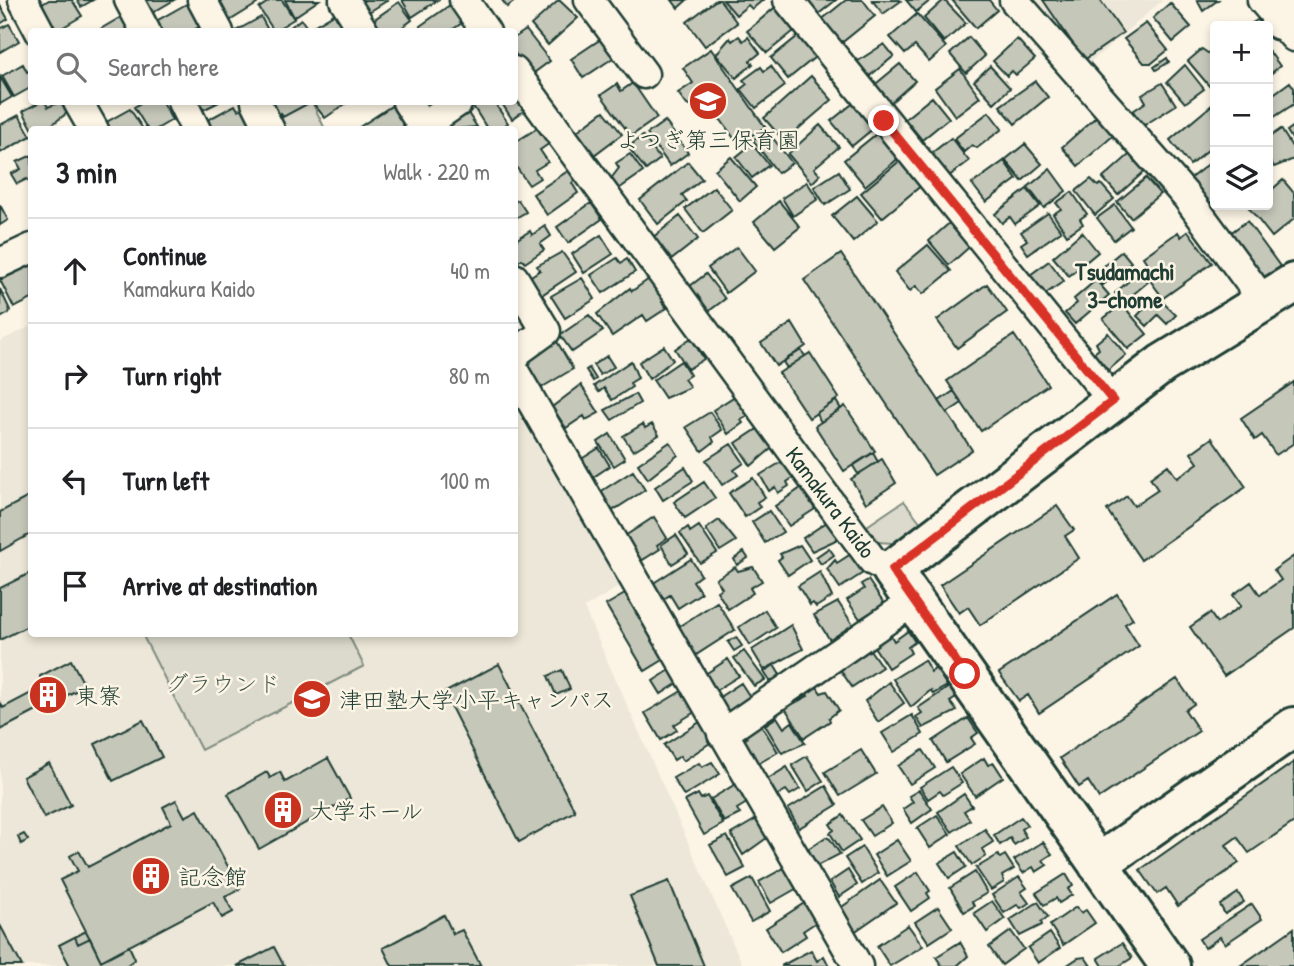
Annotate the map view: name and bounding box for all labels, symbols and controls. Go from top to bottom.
map controls [1210,21,1273,210]
button: + [1210,21,1273,84]
search box [28,28,518,105]
icon: search [52,48,90,86]
text: Search here [108,49,219,84]
school or university icon: よつぎ第三保育園 [687,80,729,122]
button: − [1210,84,1273,147]
route end [868,105,899,136]
place label: よつぎ第三保育園 [616,124,800,155]
button: layers [1210,147,1273,210]
text: 3 min [56,152,117,192]
text: Walk · 220 m [383,156,490,187]
text: Continue [123,238,207,273]
icon: ahead [56,252,94,290]
text: 40 m [450,255,490,286]
district label: Tsudamachi 3-chome [1074,255,1175,315]
text: Kamakura Kaido [123,273,255,304]
icon: right [56,357,94,395]
text: Turn right [123,358,221,393]
text: 80 m [449,360,490,391]
street label: Kamakura Kaido [779,440,883,564]
icon: left [56,462,94,500]
text: Turn left [123,463,209,498]
text: 100 m [440,465,490,496]
icon: arrive [56,567,94,605]
text: Arrive at destination [123,568,318,603]
route start [949,658,980,689]
park label: グラウンド [166,668,281,699]
building icon: 東寮 [27,674,69,716]
school or university icon: 津田塾大学小平キャンパス [291,678,333,720]
place label: 東寮 [75,680,121,711]
place label: 津田塾大学小平キャンパス [339,684,614,715]
building icon: 大学ホール [262,789,304,831]
place label: 大学ホール [310,795,424,826]
building icon: 記念館 [130,855,172,897]
place label: 記念館 [178,861,247,892]

